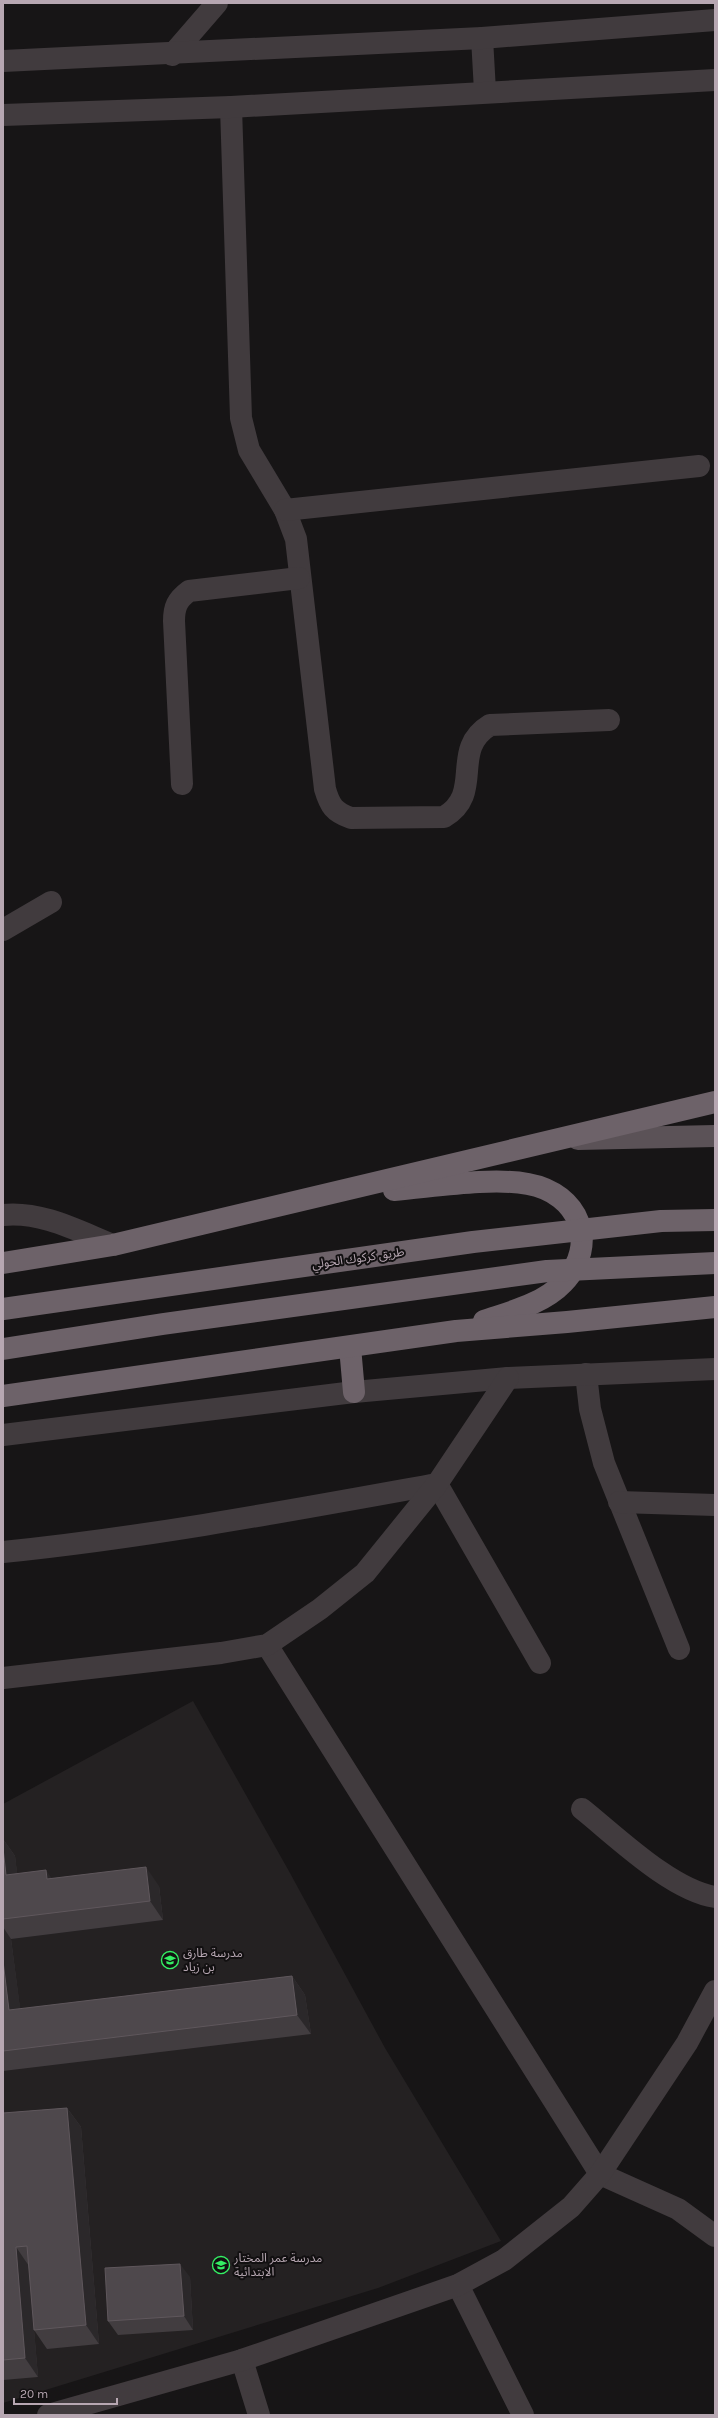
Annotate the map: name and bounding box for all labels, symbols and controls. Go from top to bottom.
street label: طريق كركوك الحولي [311,1245,405,1274]
place label: مدرسة طارق بن زياد [183,1946,243,1974]
school or university icon: مدرسة طارق بن زياد [160,1950,180,1970]
place label: مدرسة عمر المختار الابتدائية [233,2251,322,2279]
school or university icon: مدرسة عمر المختار الابتدائية [211,2255,231,2275]
scale bar [14,2380,117,2406]
text: 20 m [20,2387,48,2401]

